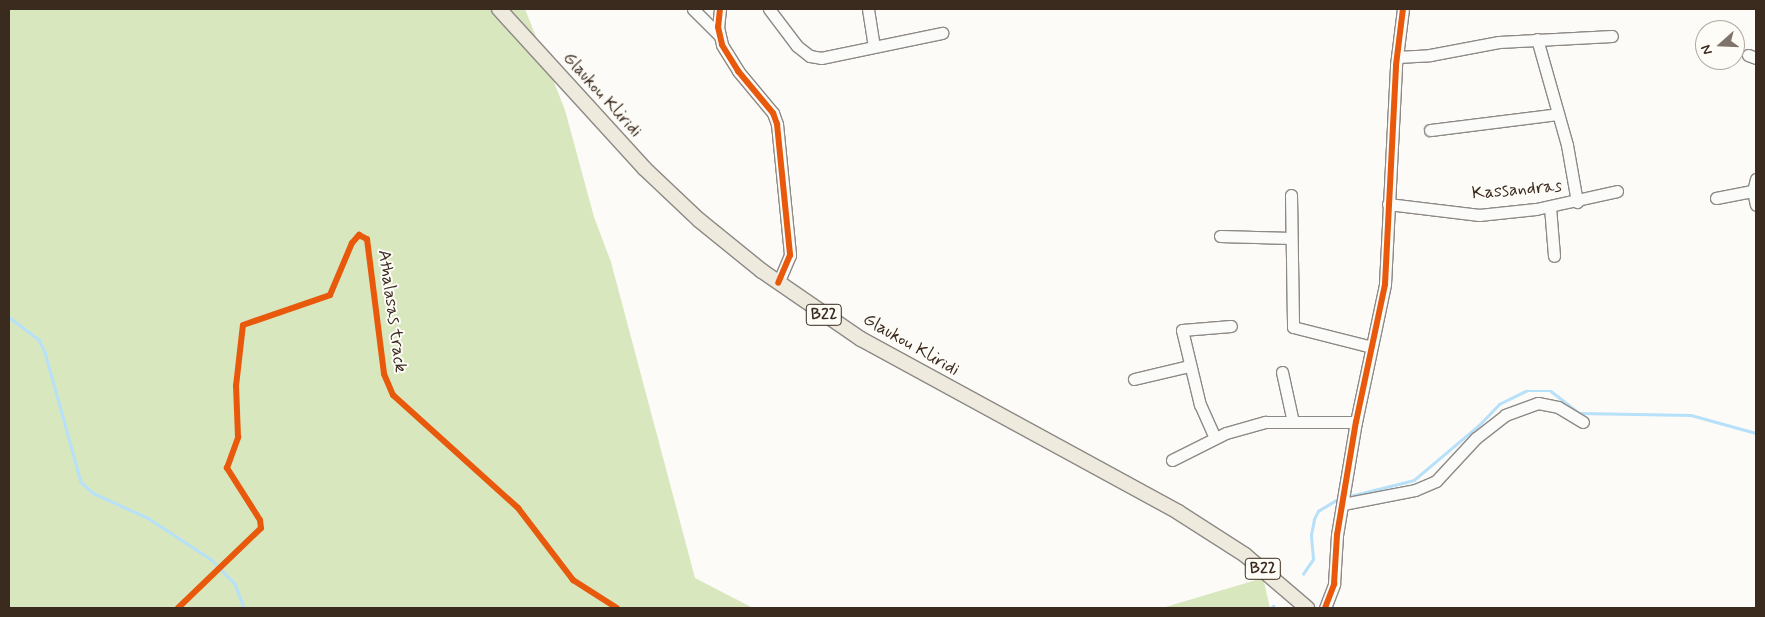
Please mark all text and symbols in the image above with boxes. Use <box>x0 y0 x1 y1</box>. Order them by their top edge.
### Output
north arrow <box>1695 20 1745 70</box>
text: N <box>1697 42 1717 57</box>
street label: Glaukou Kliridi <box>558 48 646 142</box>
street label: Kassandras <box>1471 175 1563 205</box>
street label: Athalasas track <box>373 248 411 374</box>
road number: B22 <box>805 302 843 328</box>
street label: Glaukou Kliridi <box>859 309 963 381</box>
road number: B22 <box>1244 556 1282 582</box>

